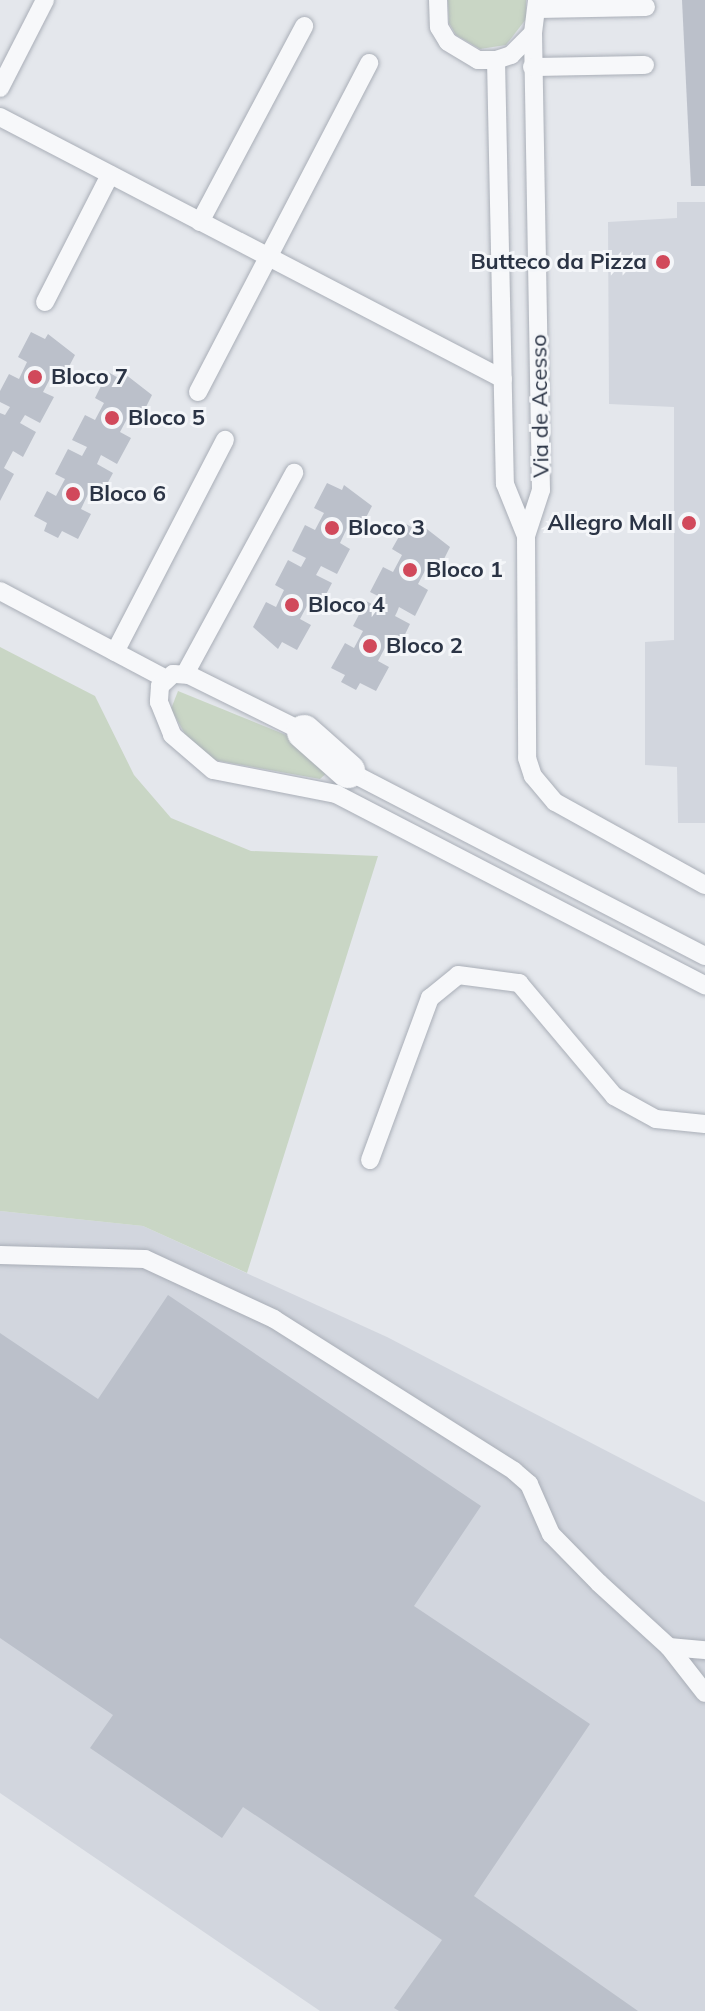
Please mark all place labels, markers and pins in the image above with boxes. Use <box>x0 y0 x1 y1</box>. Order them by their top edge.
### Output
place label: Butteco da Pizza <box>470 249 647 275</box>
marker: Butteco da Pizza <box>654 253 672 271</box>
place label: Bloco 7 <box>51 364 128 390</box>
marker: Bloco 7 <box>26 368 44 386</box>
place label: Bloco 5 <box>128 405 205 431</box>
marker: Bloco 5 <box>103 409 121 427</box>
place label: Bloco 6 <box>89 481 166 507</box>
marker: Bloco 6 <box>64 485 82 503</box>
place label: Allegro Mall <box>547 510 673 536</box>
marker: Allegro Mall <box>680 514 698 532</box>
place label: Bloco 3 <box>348 515 425 541</box>
marker: Bloco 3 <box>323 519 341 537</box>
place label: Bloco 1 <box>426 557 503 583</box>
marker: Bloco 1 <box>401 561 419 579</box>
place label: Bloco 4 <box>308 592 385 618</box>
marker: Bloco 4 <box>283 596 301 614</box>
place label: Bloco 2 <box>386 633 463 659</box>
marker: Bloco 2 <box>361 637 379 655</box>

